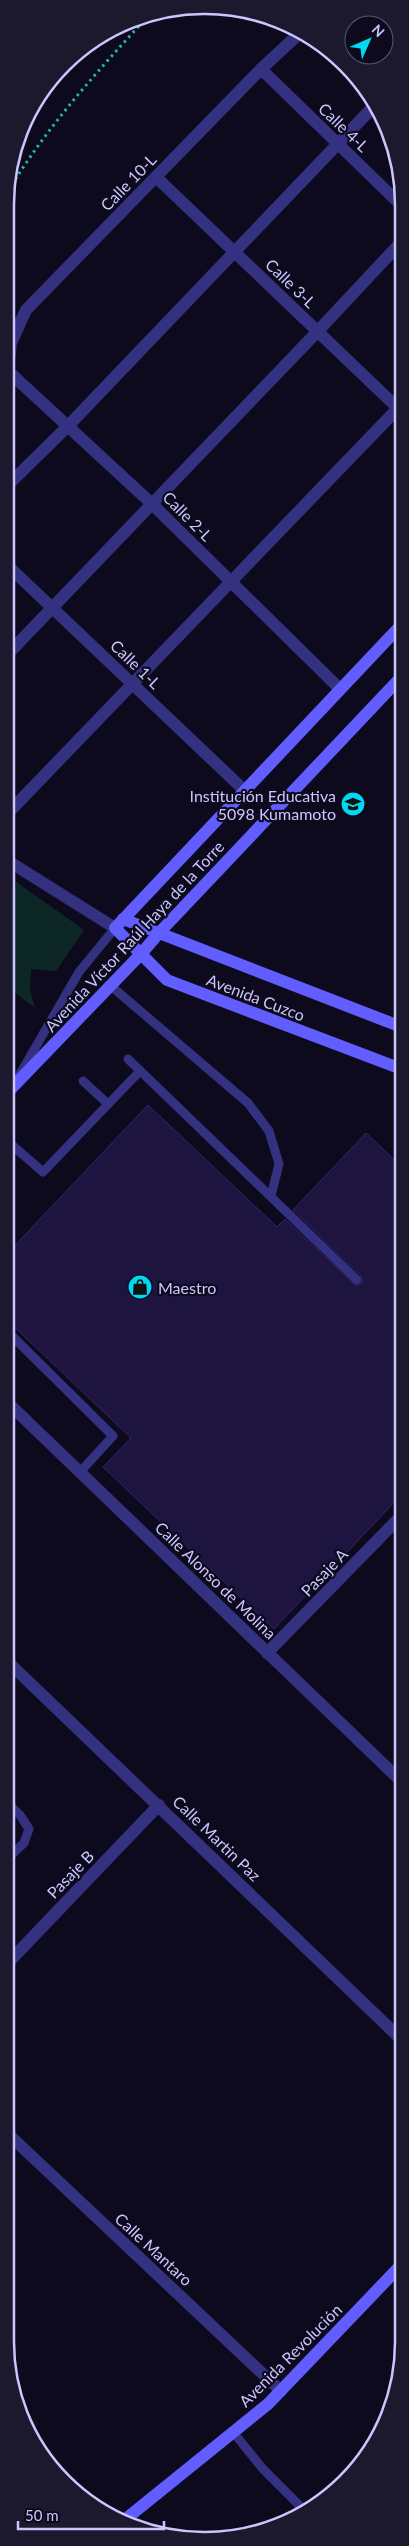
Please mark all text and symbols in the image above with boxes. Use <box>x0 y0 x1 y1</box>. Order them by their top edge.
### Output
north arrow <box>344 15 394 65</box>
text: N <box>369 21 388 40</box>
street label: Calle 4-L <box>315 99 373 155</box>
street label: Calle 10-L <box>96 150 160 214</box>
street label: Calle 3-L <box>262 255 320 311</box>
street label: Calle 2-L <box>159 487 217 545</box>
street label: Calle 1-L <box>107 636 165 692</box>
place label: Institución Educativa 5098 Kumamoto <box>190 786 336 823</box>
school or university icon: Institución Educativa 5098 Kumamoto <box>340 791 366 817</box>
street label: Avenida Víctor Raúl Haya de la Torre <box>40 837 228 1035</box>
street label: Avenida Cuzco <box>204 970 308 1024</box>
shop icon: Maestro <box>127 1274 153 1300</box>
place label: Maestro <box>158 1278 216 1297</box>
street label: Calle Alonso de Molina <box>152 1517 280 1643</box>
street label: Pasaje A <box>297 1544 351 1600</box>
street label: Calle Martin Paz <box>169 1791 265 1885</box>
street label: Pasaje B <box>43 1846 97 1902</box>
street label: Calle Mantaro <box>112 2209 196 2289</box>
street label: Avenida Revolución <box>235 2300 345 2410</box>
scale bar <box>18 2498 164 2530</box>
text: 50 m <box>25 2506 59 2524</box>

